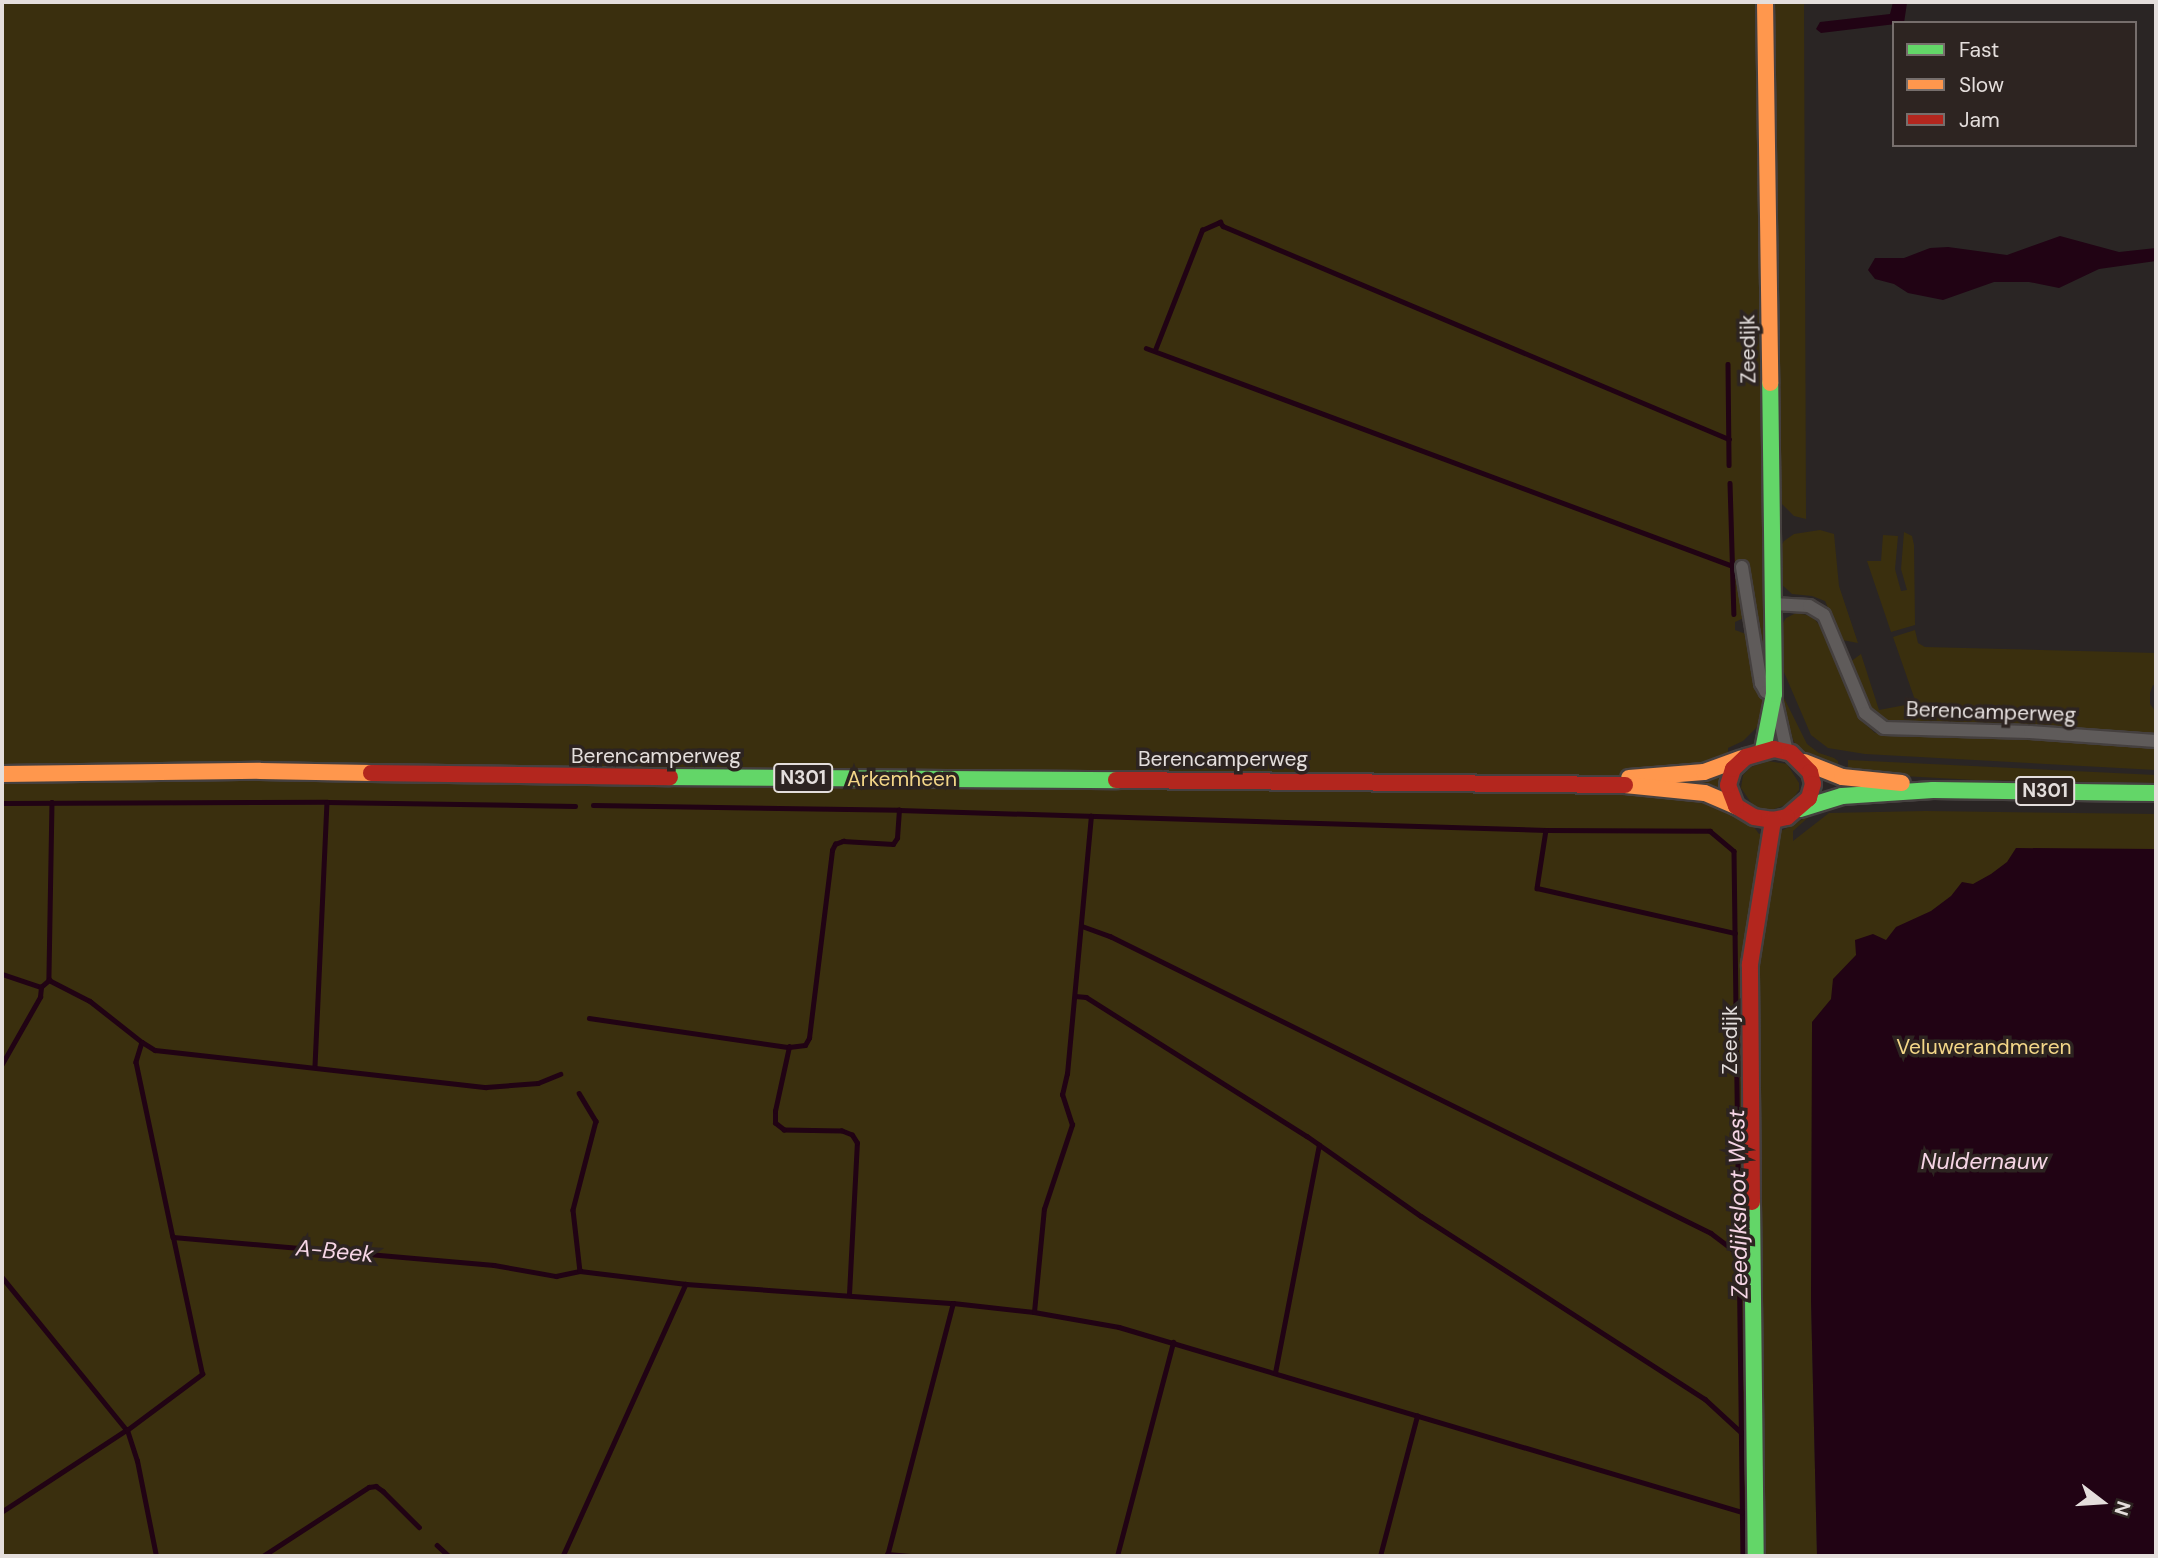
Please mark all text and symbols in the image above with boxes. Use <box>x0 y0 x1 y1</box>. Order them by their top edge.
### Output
legend <box>1892 21 2137 147</box>
text: Fast <box>1959 36 1999 64</box>
text: Slow <box>1959 71 2004 99</box>
text: Jam <box>1959 106 2000 134</box>
street label: Zeedijk <box>1735 314 1761 384</box>
street label: Berencamperweg <box>1906 696 2076 728</box>
street label: Berencamperweg <box>571 743 741 769</box>
street label: Berencamperweg <box>1138 746 1308 772</box>
road number: N301 <box>772 762 834 793</box>
park label: Arkemheen <box>847 766 957 792</box>
road number: N301 <box>2014 776 2076 806</box>
street label: Zeedijk <box>1717 1005 1743 1075</box>
park label: Veluwerandmeren <box>1896 1034 2072 1060</box>
water label: Zeedijksloot West <box>1723 1109 1753 1299</box>
water label: Nuldernauw <box>1921 1147 2047 1175</box>
water label: A-Beek <box>295 1234 375 1268</box>
north arrow <box>2067 1467 2137 1537</box>
text: N <box>2109 1498 2137 1519</box>

